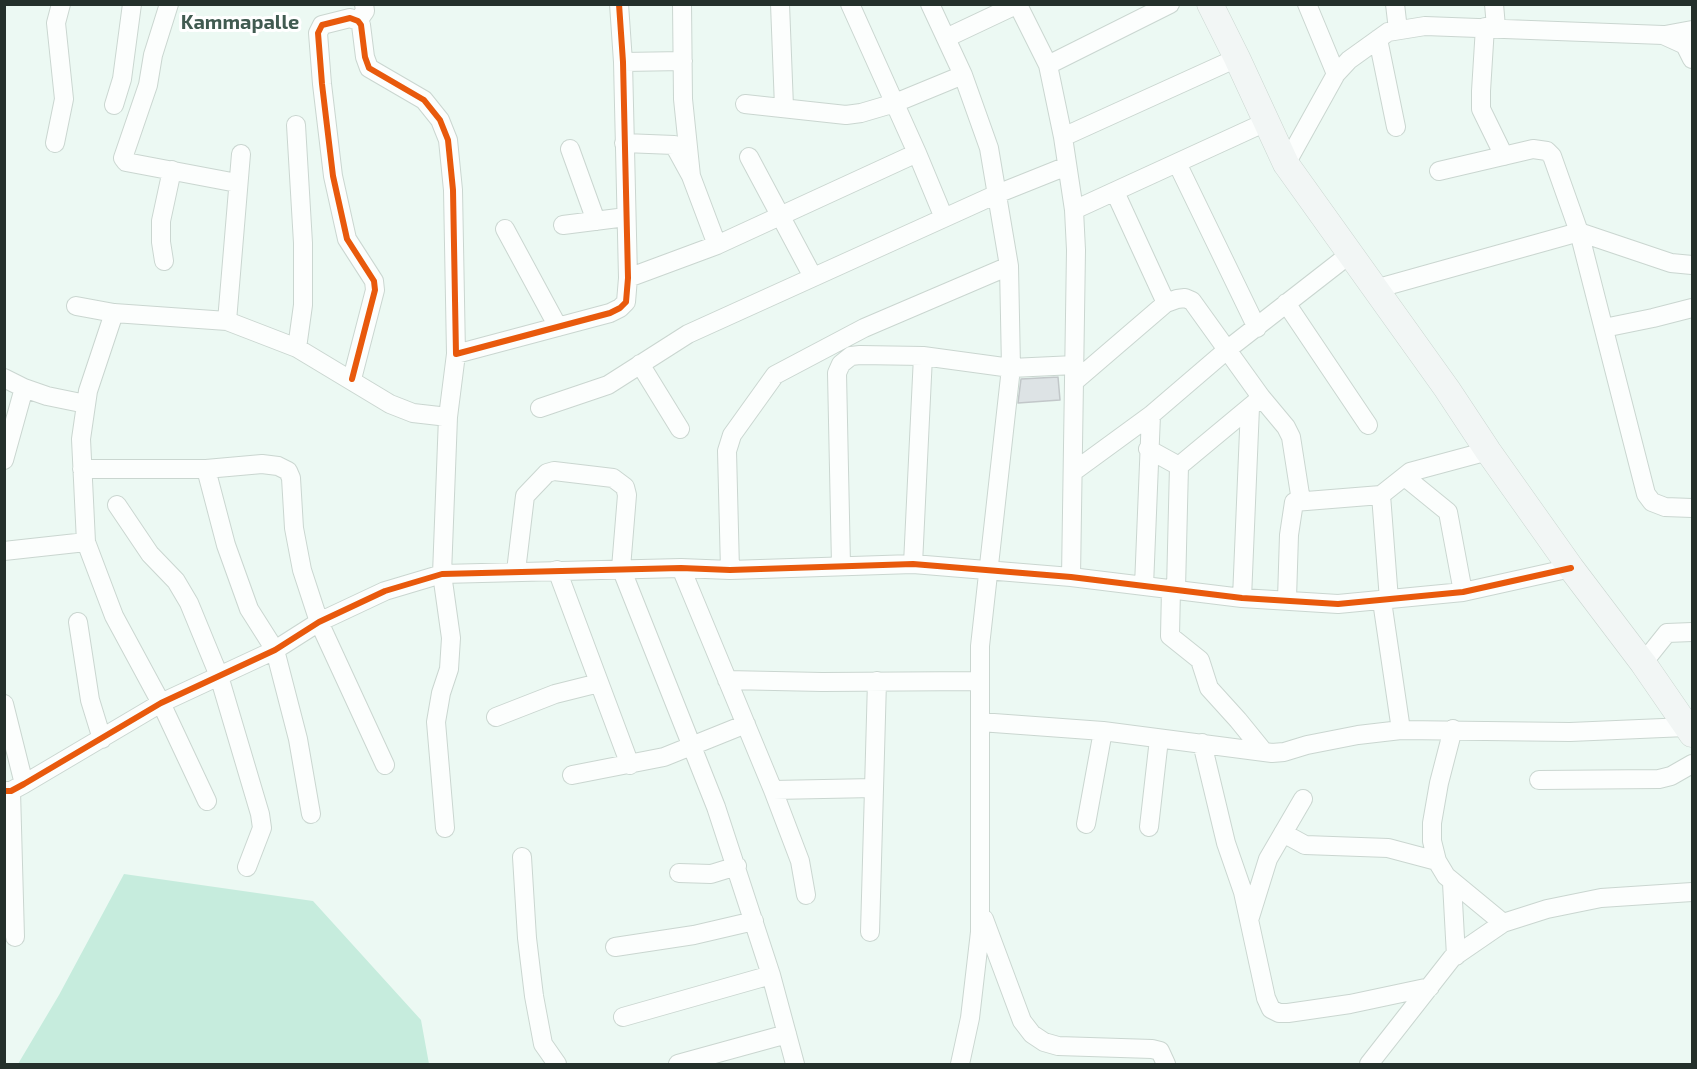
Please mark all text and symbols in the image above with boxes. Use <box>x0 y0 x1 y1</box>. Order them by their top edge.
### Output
district label: Kammapalle <box>181 10 299 34</box>

